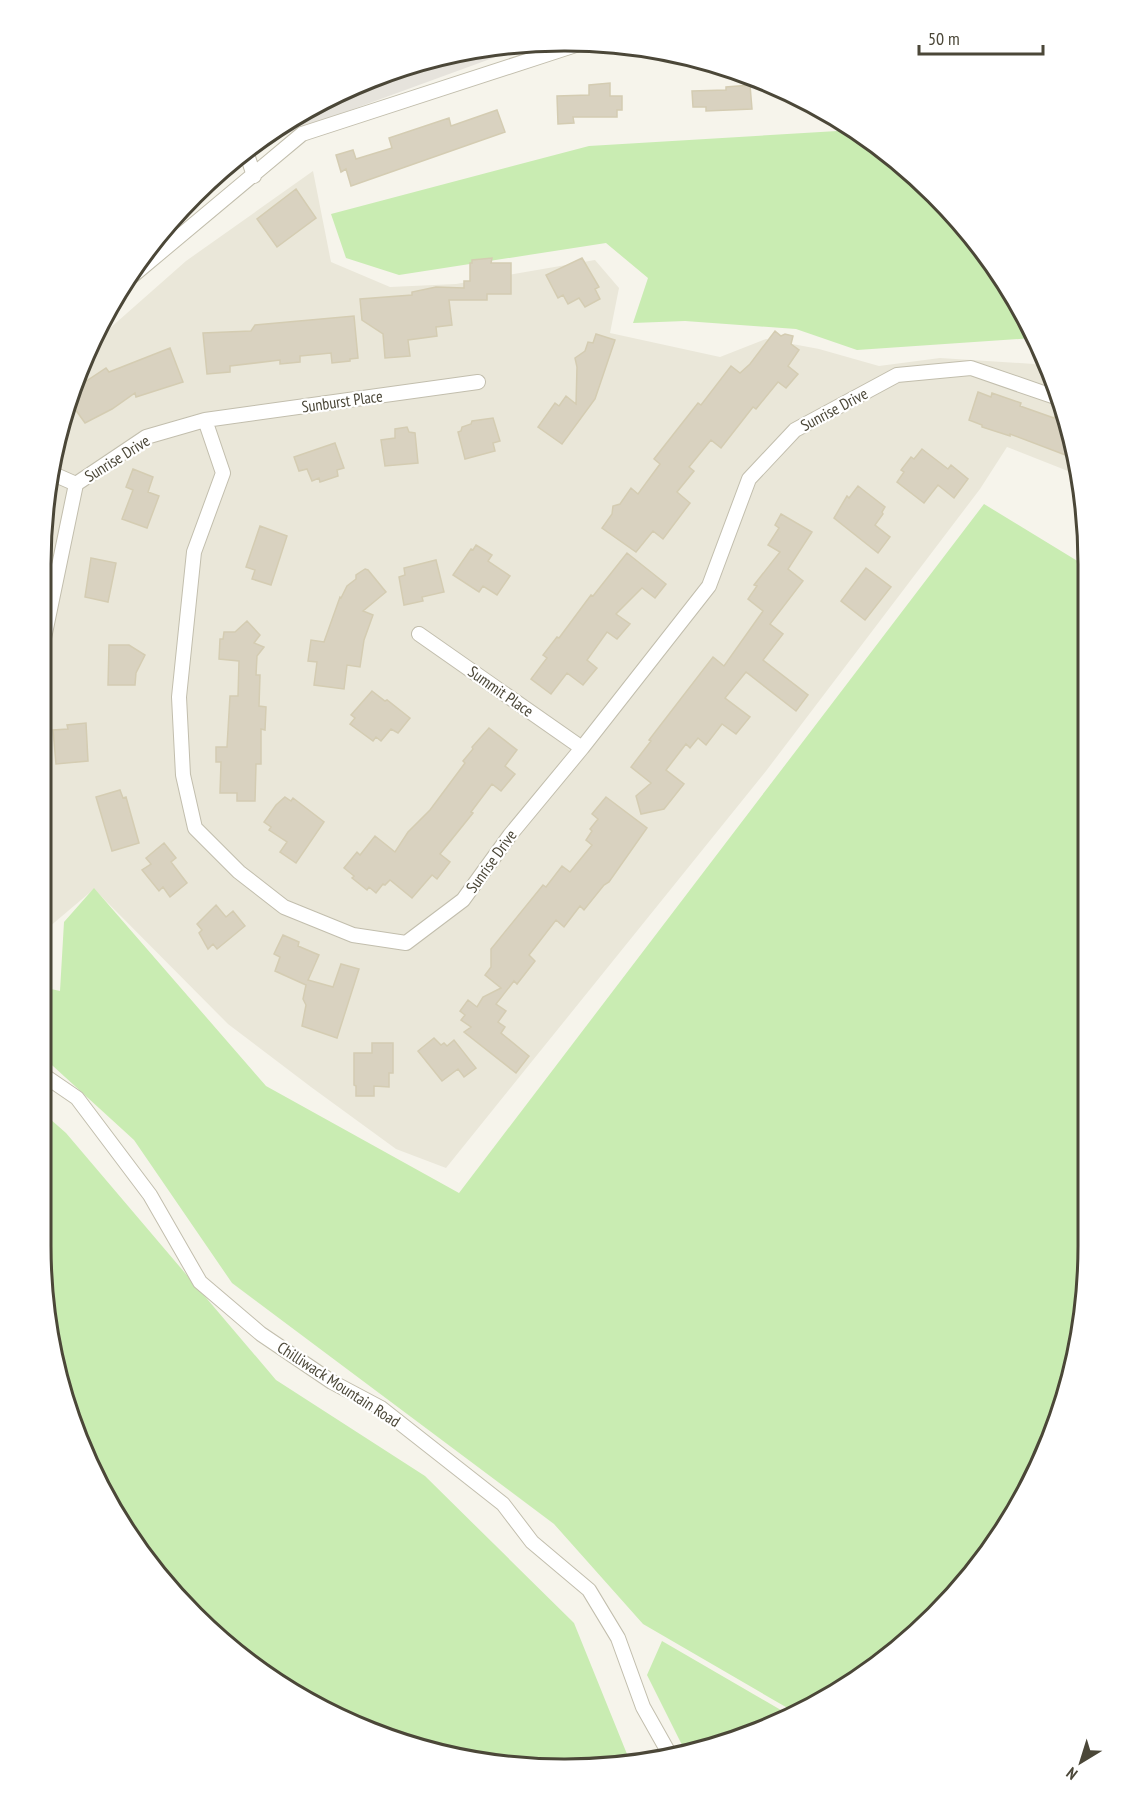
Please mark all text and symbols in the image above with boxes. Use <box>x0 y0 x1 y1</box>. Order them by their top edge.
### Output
scale bar <box>919 18 1044 56</box>
text: 50 m <box>928 27 960 50</box>
street label: Sunrise Drive <box>797 383 871 435</box>
street label: Sunburst Place <box>300 385 384 417</box>
street label: Sunrise Drive <box>81 430 153 486</box>
street label: Summit Place <box>464 661 538 721</box>
street label: Sunrise Drive <box>461 826 521 896</box>
street label: Chilliwack Mountain Road <box>274 1337 404 1431</box>
north arrow <box>1051 1732 1111 1792</box>
text: N <box>1062 1763 1081 1784</box>

